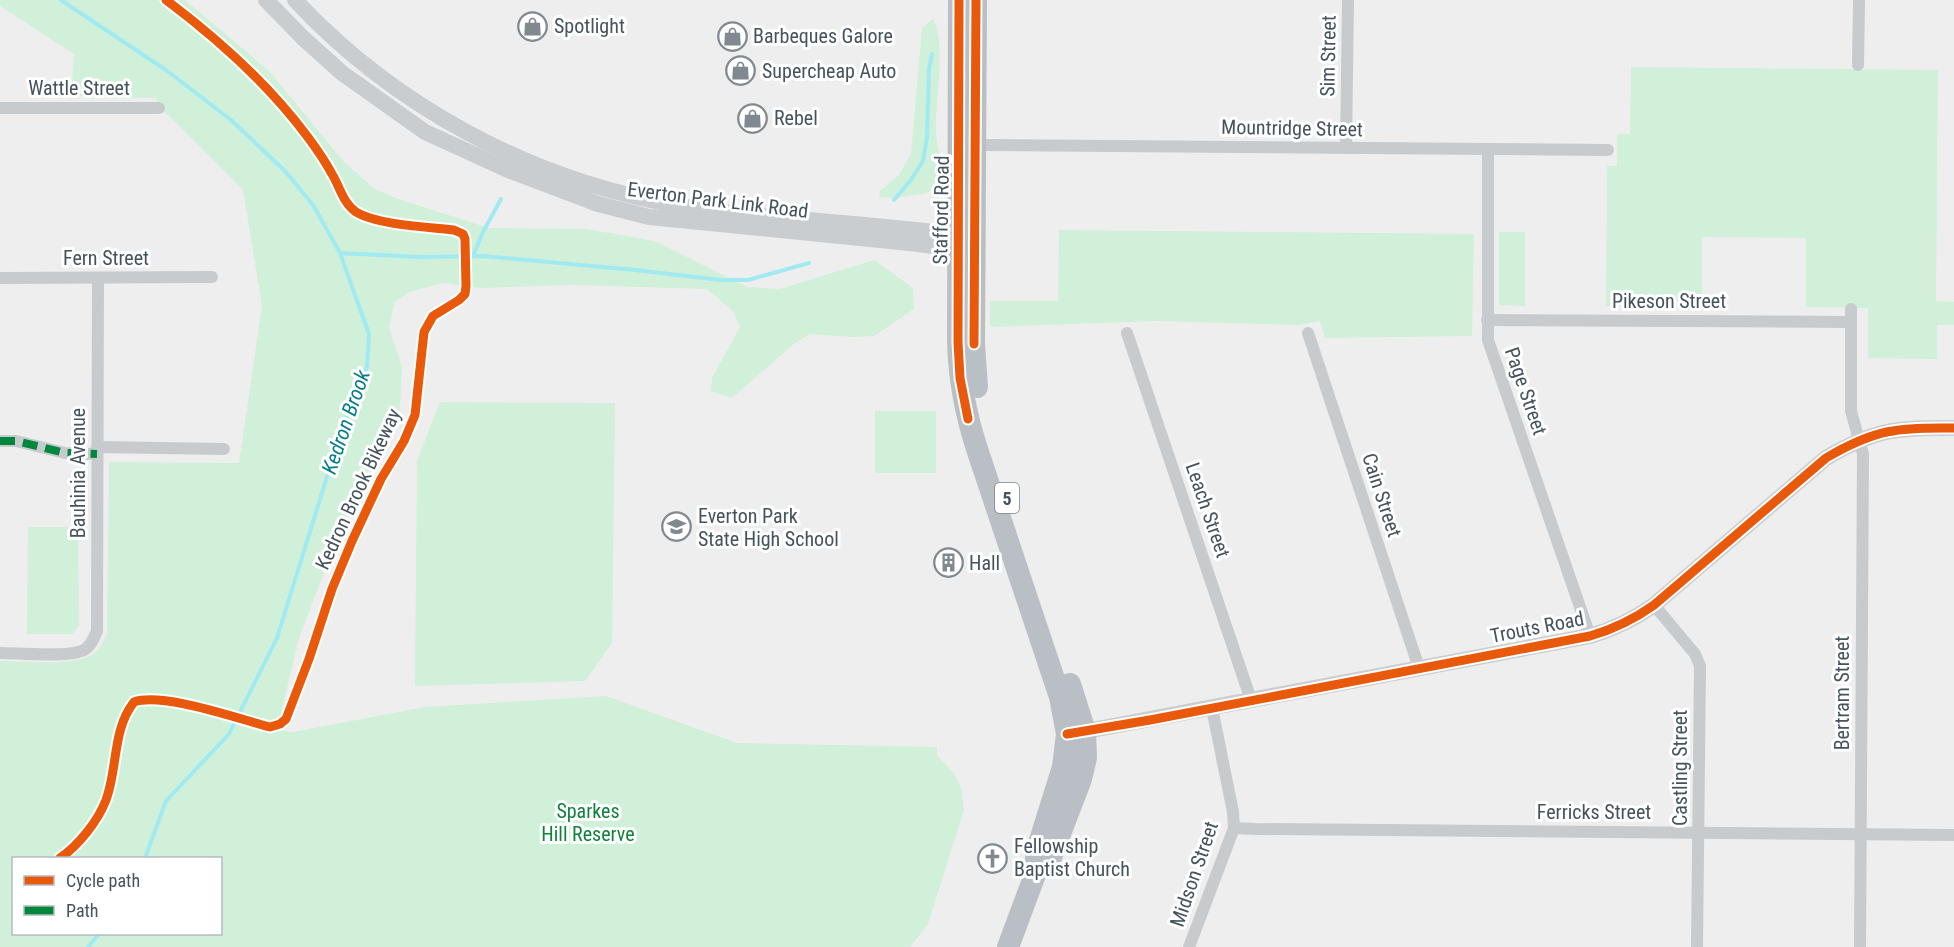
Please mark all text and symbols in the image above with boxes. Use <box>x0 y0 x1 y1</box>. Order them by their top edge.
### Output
shop icon: Spotlight <box>517 10 549 42</box>
place label: Spotlight <box>554 14 625 38</box>
street label: Sim Street <box>1315 15 1341 97</box>
shop icon: Barbeques Galore <box>716 20 748 52</box>
place label: Barbeques Galore <box>753 24 893 48</box>
shop icon: Supercheap Auto <box>725 55 757 87</box>
place label: Supercheap Auto <box>762 59 896 83</box>
street label: Wattle Street <box>28 76 130 100</box>
shop icon: Rebel <box>737 102 769 134</box>
place label: Rebel <box>774 106 818 130</box>
street label: Mountridge Street <box>1221 115 1363 141</box>
street label: Stafford Road <box>928 155 954 265</box>
street label: Everton Park Link Road <box>626 177 810 223</box>
street label: Fern Street <box>63 246 149 270</box>
street label: Pikeson Street <box>1612 289 1726 313</box>
street label: Page Street <box>1500 344 1552 438</box>
water label: Kedron Brook <box>317 366 375 477</box>
street label: Kedron Brook Bikeway <box>310 405 406 573</box>
street label: Bauhinia Avenue <box>66 408 90 538</box>
street label: Cain Street <box>1357 450 1407 540</box>
street label: Leach Street <box>1181 459 1235 561</box>
road number: 5 <box>995 483 1019 513</box>
place label: Everton Park State High School <box>698 504 839 551</box>
school or university icon: Everton Park State High School <box>661 511 693 543</box>
building icon: Hall <box>932 547 964 579</box>
place label: Hall <box>969 551 1000 575</box>
street label: Trouts Road <box>1488 606 1586 648</box>
street label: Bertram Street <box>1830 636 1854 750</box>
street label: Castling Street <box>1668 710 1692 826</box>
park label: Sparkes Hill Reserve <box>541 799 635 846</box>
street label: Ferricks Street <box>1537 800 1651 824</box>
street label: Midson Street <box>1165 818 1223 930</box>
place label: Fellowship Baptist Church <box>1014 834 1130 881</box>
church icon: Fellowship Baptist Church <box>977 842 1009 874</box>
legend <box>12 857 222 935</box>
text: Cycle path <box>66 870 140 891</box>
text: Path <box>66 900 99 921</box>

